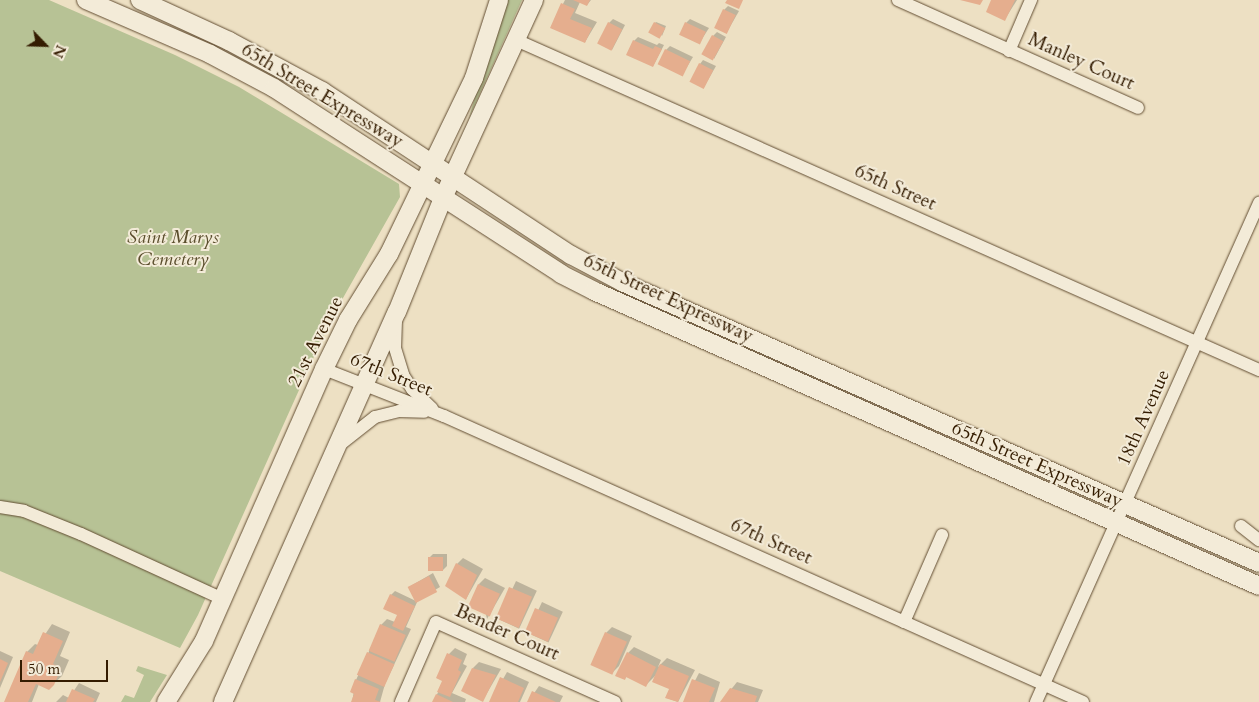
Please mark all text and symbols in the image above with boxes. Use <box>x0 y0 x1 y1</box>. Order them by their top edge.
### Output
north arrow <box>20 20 70 70</box>
street label: Manley Court <box>1024 28 1138 96</box>
street label: 65th Street Expressway <box>237 39 407 153</box>
text: N <box>48 42 70 61</box>
street label: 65th Street <box>851 160 939 216</box>
park label: Saint Marys Cemetery <box>127 227 219 271</box>
street label: 65th Street Expressway <box>579 250 757 348</box>
street label: 21st Avenue <box>283 293 349 391</box>
street label: 67th Street <box>347 348 435 402</box>
street label: 18th Avenue <box>1113 366 1175 470</box>
street label: 65th Street Expressway <box>948 417 1126 513</box>
street label: 67th Street <box>727 514 815 570</box>
street label: Bender Court <box>452 600 562 666</box>
scale bar <box>22 650 110 682</box>
text: 50 m <box>28 659 60 679</box>

